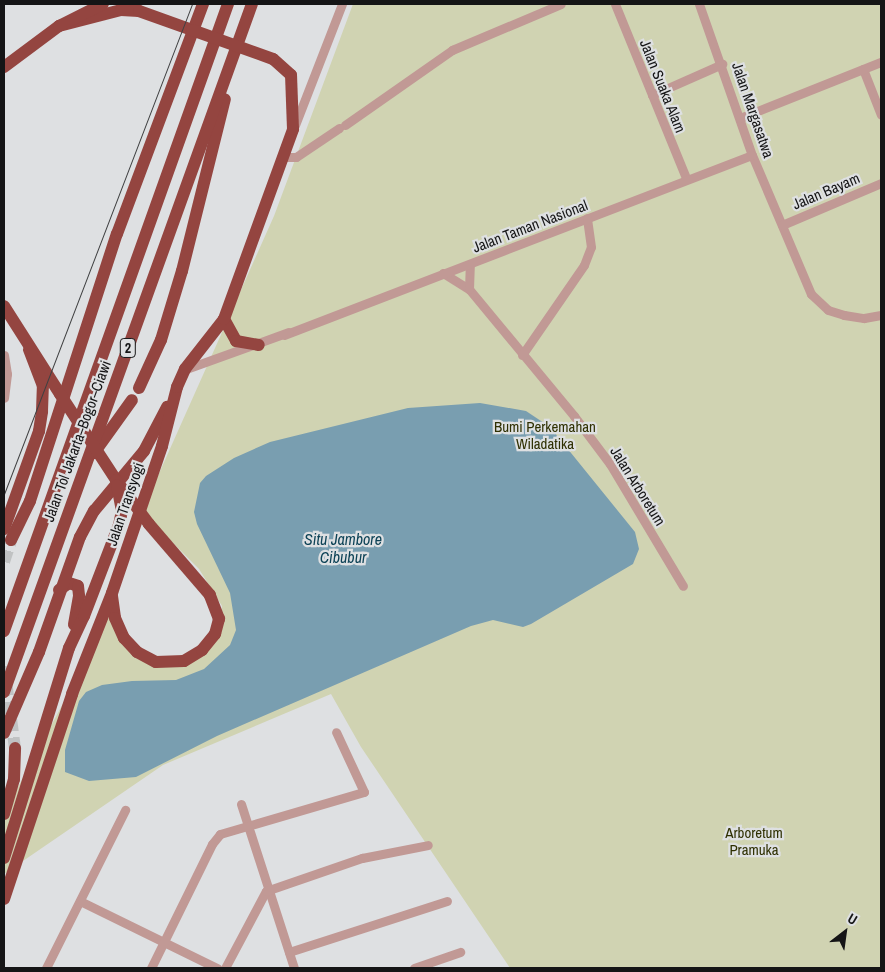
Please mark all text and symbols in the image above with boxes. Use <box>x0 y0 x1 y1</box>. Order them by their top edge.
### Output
street label: Jalan Suaka Alam <box>636 37 690 135</box>
street label: Jalan Margasatwa <box>728 60 778 160</box>
street label: Jalan Bayam <box>790 169 862 213</box>
street label: Jalan Taman Nasional <box>470 196 590 256</box>
road number: 2 <box>119 336 137 359</box>
street label: Jalan Tol Jakarta–Bogor–Ciawi <box>39 358 115 524</box>
park label: Bumi Perkemahan Wiladatika <box>494 417 596 452</box>
street label: Jalan Arboretum <box>606 443 670 529</box>
street label: Jalan Transyogi <box>102 460 148 548</box>
water label: Situ Jambore Cibubur <box>304 529 382 567</box>
park label: Arboretum Pramuka <box>725 823 783 858</box>
north arrow <box>820 907 870 957</box>
text: U <box>844 909 861 929</box>

